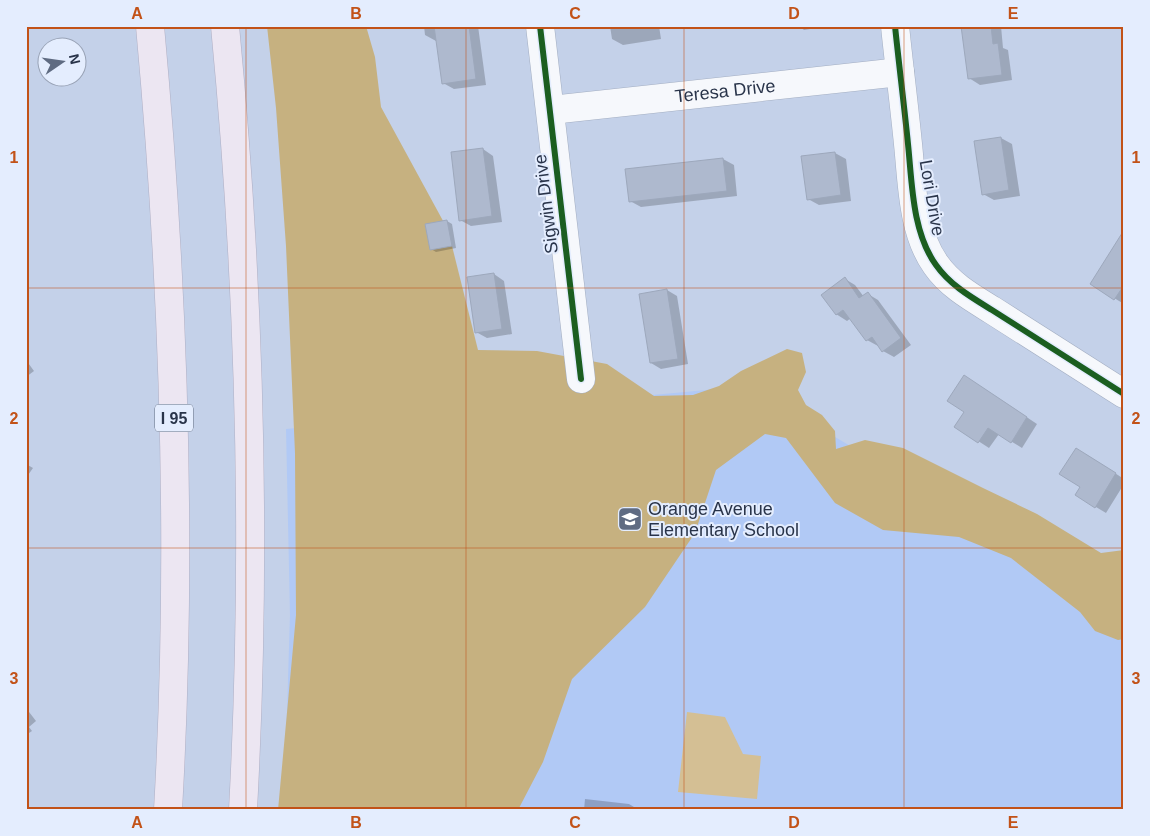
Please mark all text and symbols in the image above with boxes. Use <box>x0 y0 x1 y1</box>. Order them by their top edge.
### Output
text: A <box>131 5 143 22</box>
text: B <box>350 5 362 22</box>
text: C <box>569 5 581 22</box>
text: D <box>788 5 800 22</box>
text: E <box>1008 5 1019 22</box>
north arrow <box>38 38 88 88</box>
text: N <box>66 52 84 66</box>
street label: Teresa Drive <box>674 76 776 106</box>
text: 1 <box>10 149 19 166</box>
text: 1 <box>1132 149 1141 166</box>
street label: Sigwin Drive <box>530 153 562 255</box>
street label: Lori Drive <box>915 158 949 238</box>
road number: I 95 <box>155 404 193 432</box>
text: 2 <box>10 410 19 427</box>
text: 2 <box>1132 410 1141 427</box>
place label: Orange Avenue Elementary School <box>648 499 799 540</box>
school or university icon: Orange Avenue Elementary School <box>617 506 643 532</box>
text: 3 <box>10 670 19 687</box>
text: 3 <box>1132 670 1141 687</box>
text: A <box>131 814 143 831</box>
text: B <box>350 814 362 831</box>
text: C <box>569 814 581 831</box>
text: D <box>788 814 800 831</box>
text: E <box>1008 814 1019 831</box>

